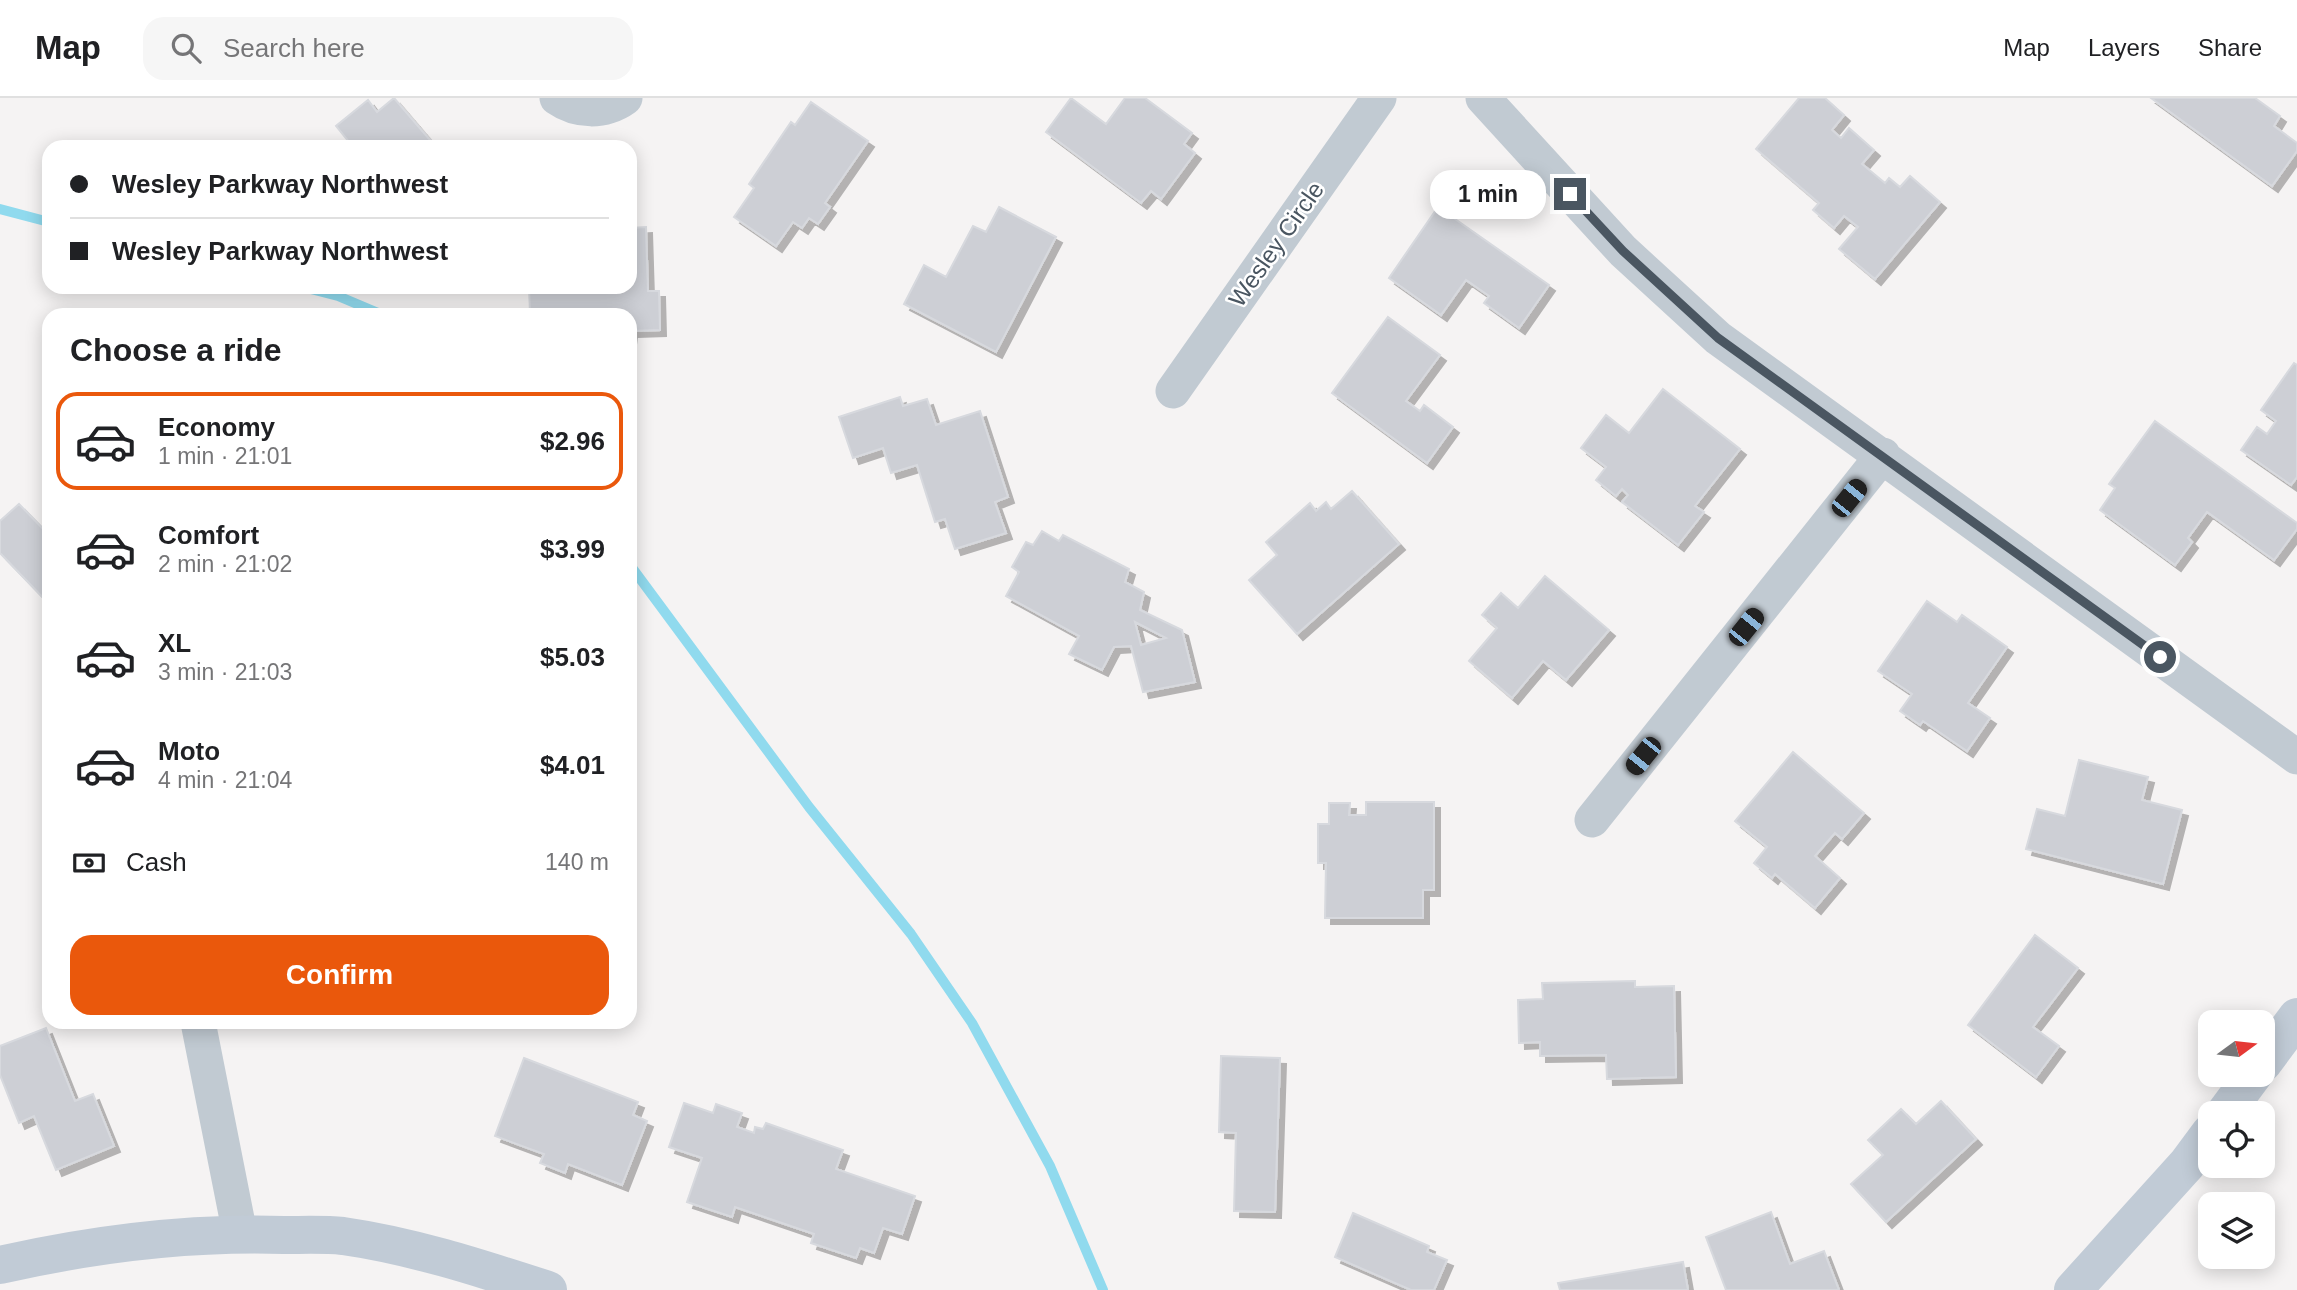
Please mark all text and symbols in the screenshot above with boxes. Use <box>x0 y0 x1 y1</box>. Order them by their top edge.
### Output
search box <box>143 17 633 80</box>
text: Map <box>35 29 101 66</box>
icon: search <box>167 29 205 67</box>
text: Search here <box>223 33 365 63</box>
text: Map <box>2003 34 2050 61</box>
text: Layers <box>2088 34 2160 61</box>
text: Share <box>2198 34 2262 61</box>
text: Wesley Parkway Northwest <box>112 169 448 199</box>
callout: 1 min <box>1430 170 1546 218</box>
street label: Wesley Circle <box>1223 176 1329 312</box>
route end <box>1554 178 1586 210</box>
text: 1 min <box>1458 181 1518 207</box>
text: Wesley Parkway Northwest <box>112 236 448 266</box>
text: Choose a ride <box>70 332 282 368</box>
icon: car <box>74 410 137 473</box>
text: Economy <box>158 412 275 442</box>
text: $2.96 <box>540 426 605 456</box>
text: 1 min · 21:01 <box>158 443 292 469</box>
car <box>1828 475 1871 521</box>
icon: car <box>74 518 137 581</box>
text: Comfort <box>158 520 259 550</box>
text: $3.99 <box>540 534 605 564</box>
text: 2 min · 21:02 <box>158 551 292 577</box>
car <box>1725 604 1768 650</box>
icon: car <box>74 626 137 689</box>
text: XL <box>158 628 191 658</box>
route start <box>2144 641 2176 673</box>
text: $5.03 <box>540 642 605 672</box>
text: 3 min · 21:03 <box>158 659 292 685</box>
car <box>1622 733 1665 779</box>
icon: car <box>74 734 137 797</box>
text: Moto <box>158 736 220 766</box>
text: $4.01 <box>540 750 605 780</box>
text: 4 min · 21:04 <box>158 767 292 793</box>
icon: cash <box>70 844 108 882</box>
text: Cash <box>126 847 187 877</box>
text: 140 m <box>545 849 609 875</box>
button: Confirm <box>70 935 609 1015</box>
north arrow <box>2198 1010 2275 1087</box>
map controls <box>2198 1010 2275 1269</box>
button: locate <box>2198 1101 2275 1178</box>
button: layers <box>2198 1192 2275 1269</box>

